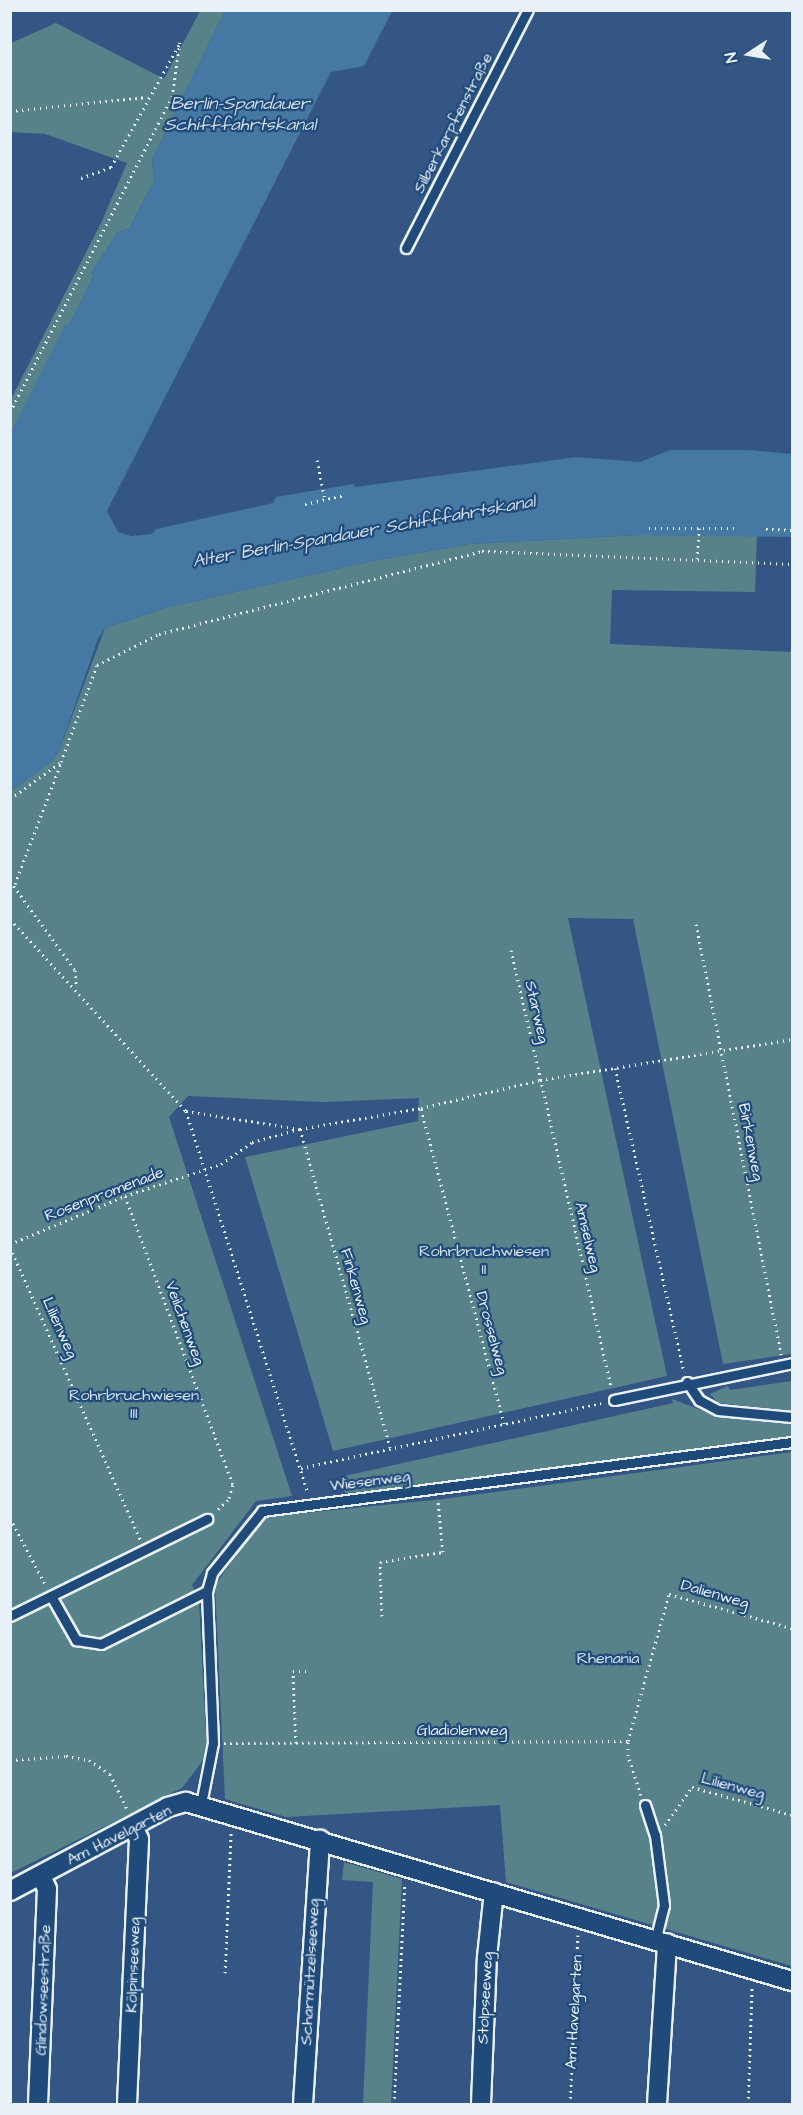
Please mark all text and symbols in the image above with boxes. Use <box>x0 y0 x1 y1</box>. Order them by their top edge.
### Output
north arrow <box>719 24 779 84</box>
street label: Silberkarpfenstraße <box>409 50 497 196</box>
text: N <box>720 51 743 65</box>
water label: Berlin-Spandauer Schifffahrtskanal <box>164 94 316 136</box>
water label: Alter Berlin-Spandauer Schifffahrtskanal <box>191 491 537 573</box>
street label: Starweg <box>520 979 554 1045</box>
street label: Birkenweg <box>734 1101 768 1183</box>
street label: Rosenpromenade <box>42 1162 166 1226</box>
street label: Amselweg <box>571 1200 605 1274</box>
park label: Rohrbruchwiesen II <box>419 1241 549 1279</box>
street label: Finkenweg <box>336 1246 376 1326</box>
street label: Veilchenweg <box>161 1278 209 1368</box>
street label: Drosselweg <box>472 1289 512 1377</box>
street label: Lilienweg <box>38 1294 82 1362</box>
park label: Rohrbruchwiesen III <box>69 1385 199 1423</box>
street label: Wiesenweg <box>329 1467 411 1495</box>
street label: Dalienweg <box>679 1575 751 1613</box>
park label: Rhenania <box>577 1648 639 1668</box>
street label: Gladiolenweg <box>417 1720 507 1740</box>
street label: Lilienweg <box>699 1768 767 1804</box>
street label: Am Havelgarten <box>64 1800 174 1870</box>
street label: Scharmützelseeweg <box>297 1898 323 2046</box>
street label: Kölpinseeweg <box>122 1917 144 2013</box>
street label: Glindowseestraße <box>31 1924 55 2056</box>
street label: Stolpseeweg <box>473 1951 497 2045</box>
street label: Am Havelgarten <box>561 1954 587 2070</box>

